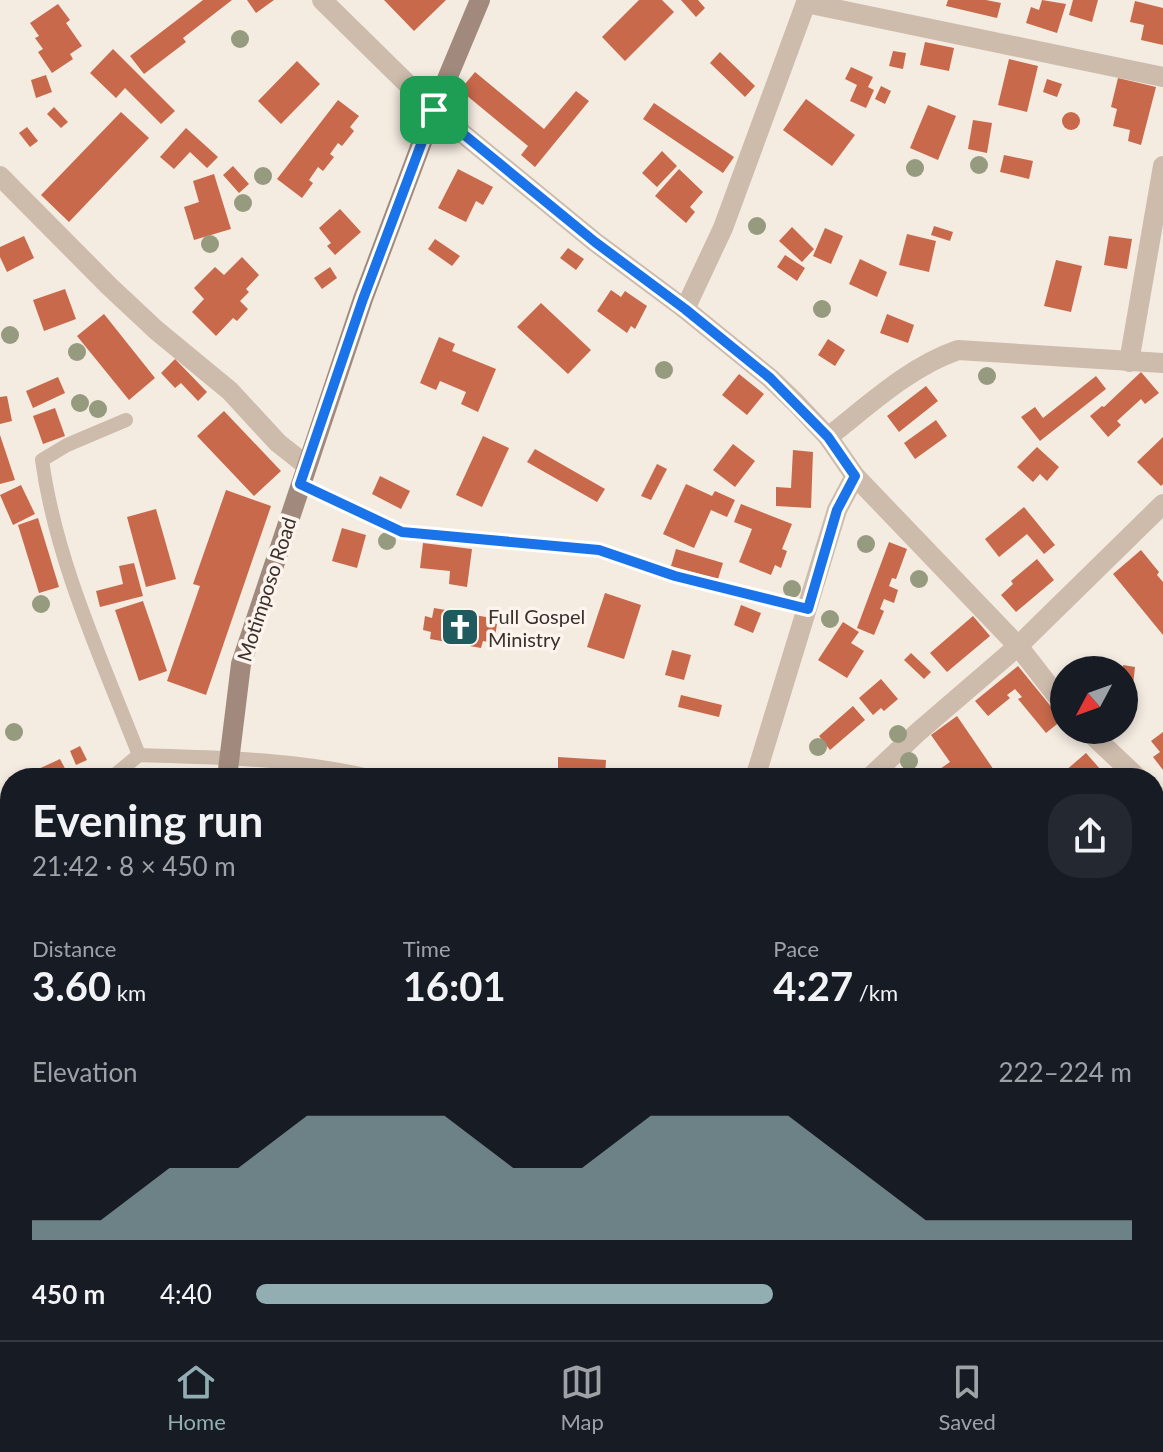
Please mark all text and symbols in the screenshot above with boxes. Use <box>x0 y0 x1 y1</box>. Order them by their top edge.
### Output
pin <box>400 76 468 144</box>
icon: arrive <box>412 88 456 132</box>
street label: Motimposo Road <box>231 514 301 664</box>
place label: Full Gospel Ministry <box>488 604 585 651</box>
church icon: Full Gospel Ministry <box>439 606 481 648</box>
north arrow <box>1050 656 1138 744</box>
map controls <box>1050 656 1138 744</box>
text: Evening run <box>32 794 263 846</box>
button: share <box>1048 794 1132 878</box>
text: 21:42 · 8 × 450 m <box>32 850 236 882</box>
text: Distance <box>32 935 116 962</box>
text: Time <box>403 935 451 962</box>
text: Pace <box>773 935 819 962</box>
text: 3.60 <box>32 962 111 1010</box>
text: 16:01 <box>403 962 506 1010</box>
text: 4:27 <box>773 962 853 1010</box>
text: km <box>111 979 146 1006</box>
text: /km <box>853 979 898 1006</box>
text: Elevation <box>32 1056 138 1088</box>
text: 222–224 m <box>998 1056 1132 1088</box>
text: 450 m <box>32 1278 105 1310</box>
text: 4:40 <box>160 1278 212 1310</box>
tab: Home <box>167 1360 226 1435</box>
tab: Map <box>560 1360 604 1435</box>
tab: Saved <box>938 1360 996 1435</box>

